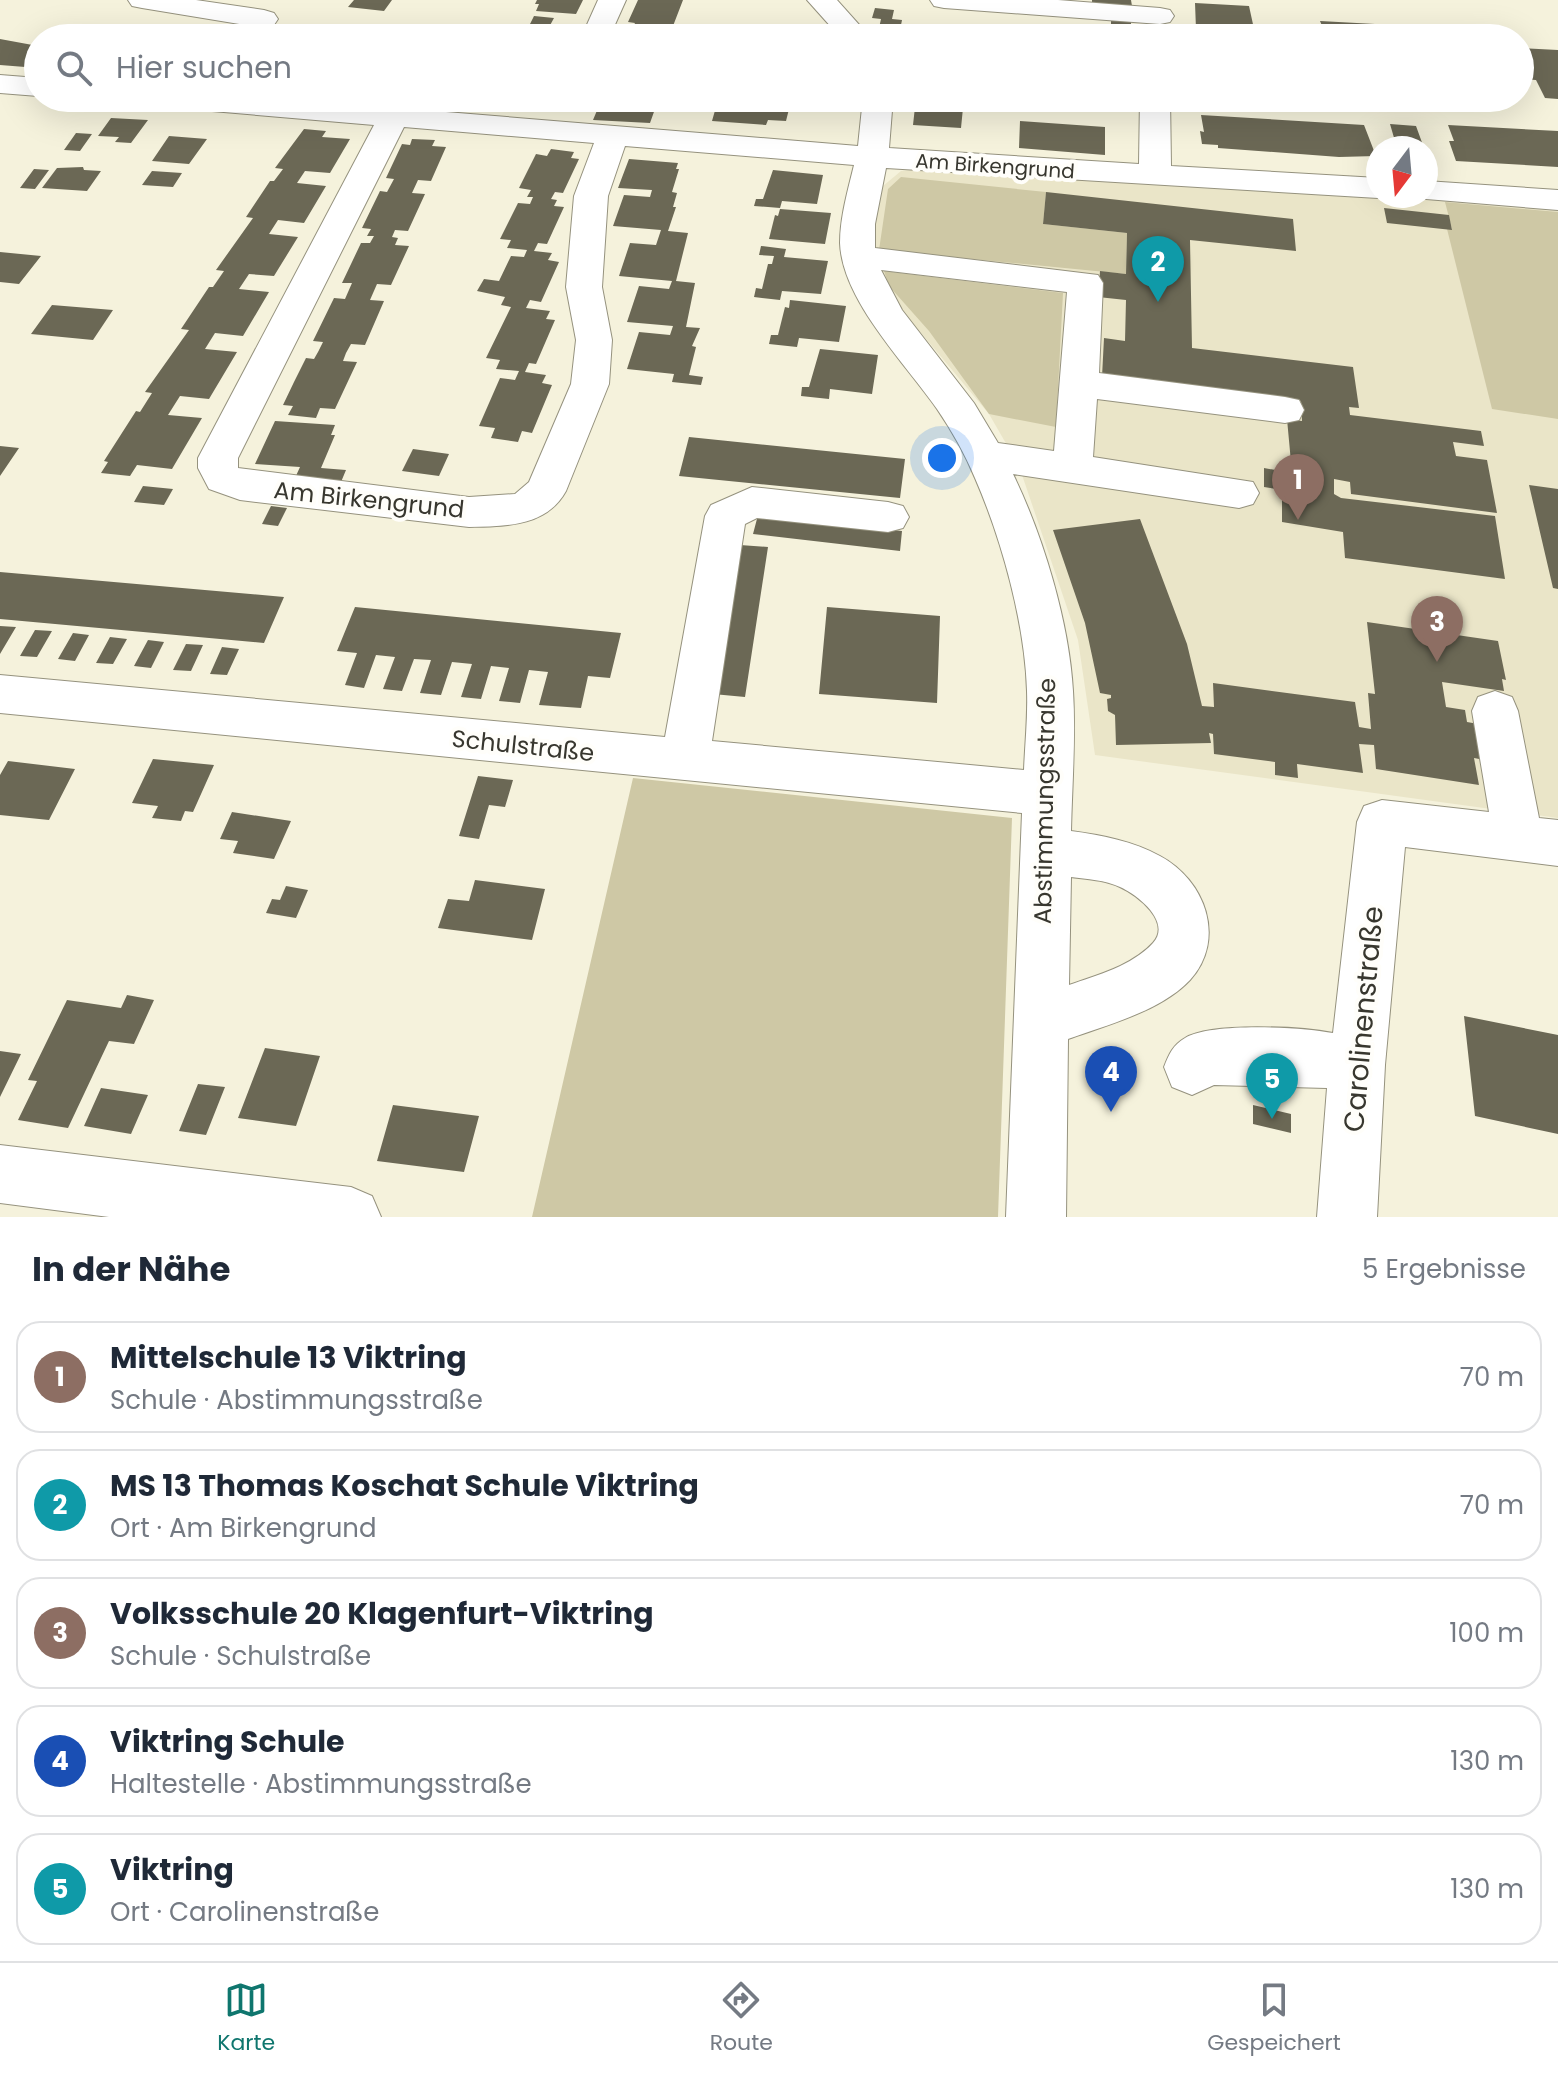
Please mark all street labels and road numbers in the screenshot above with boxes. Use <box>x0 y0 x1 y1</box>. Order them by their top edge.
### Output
street label: Am Birkengrund <box>914 146 1076 186</box>
street label: Am Birkengrund <box>272 473 466 526</box>
street label: Abstimmungsstraße <box>1026 678 1063 924</box>
street label: Schulstraße <box>450 722 596 769</box>
street label: Carolinenstraße <box>1334 905 1393 1134</box>

